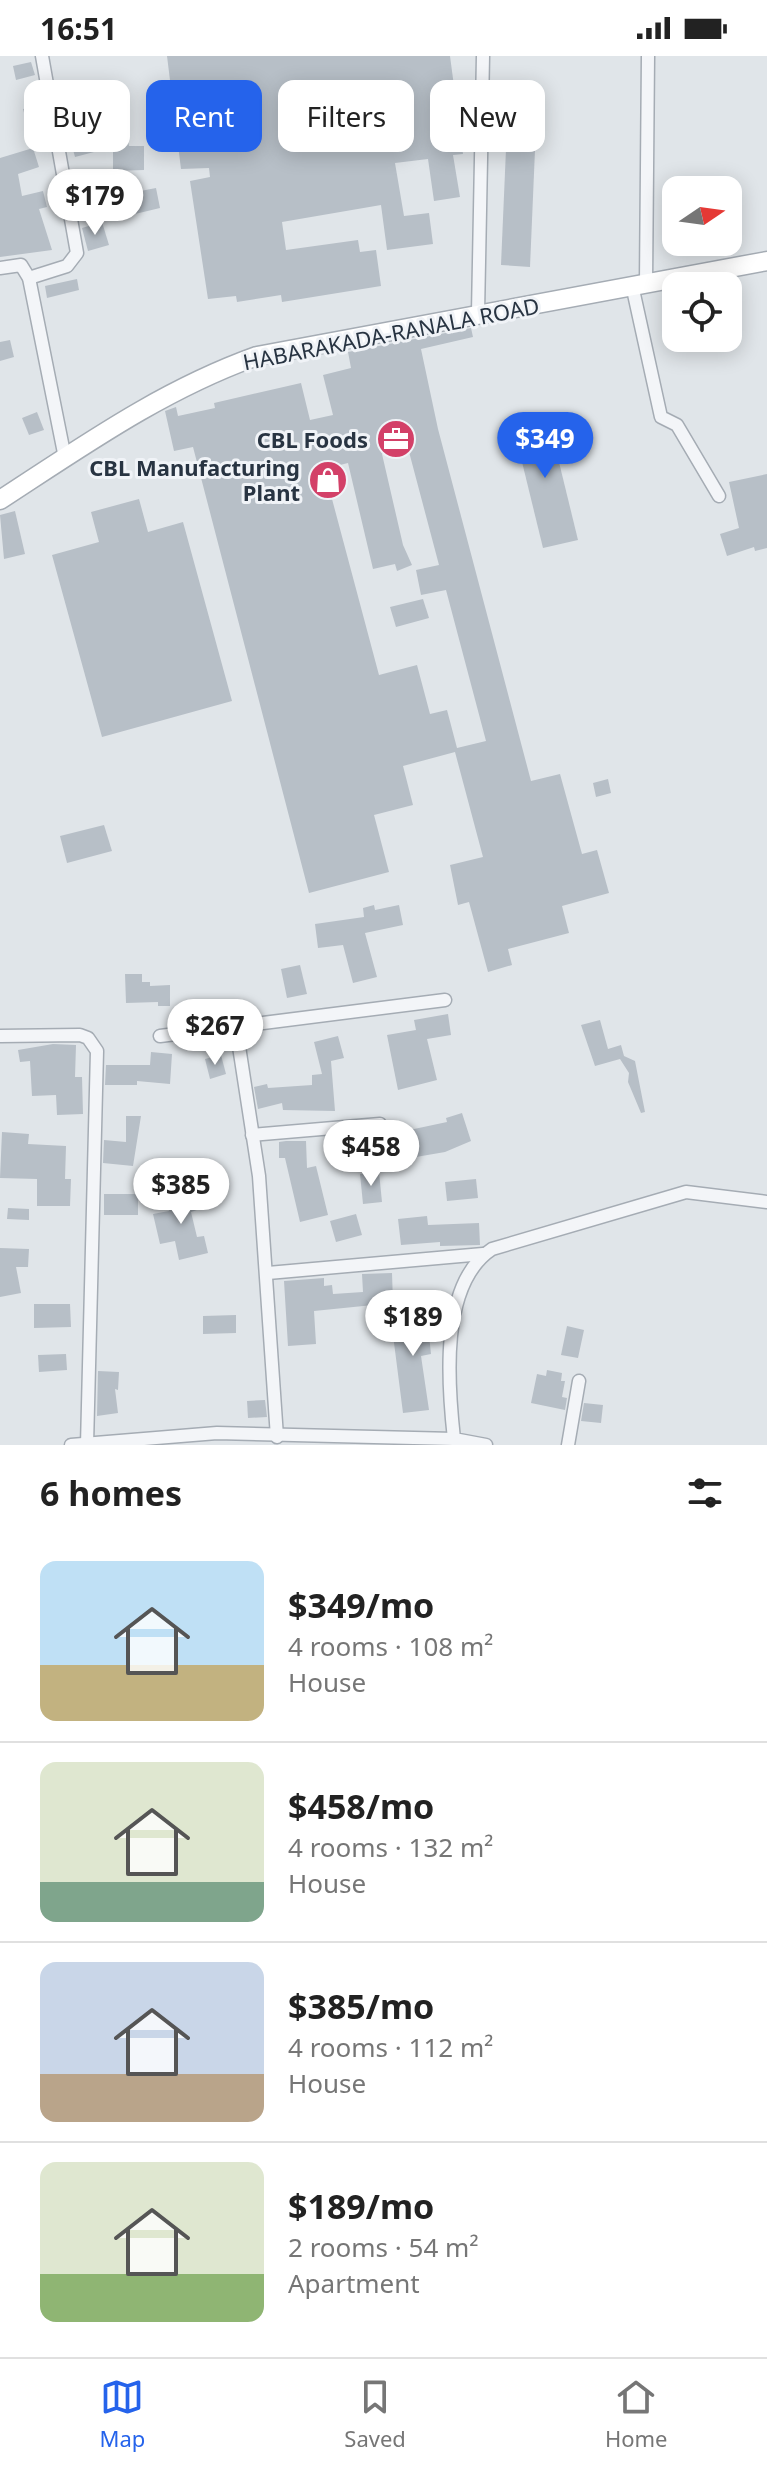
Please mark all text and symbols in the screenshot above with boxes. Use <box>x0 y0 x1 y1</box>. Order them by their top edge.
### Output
text: 16:51 <box>40 8 117 49</box>
chip: Buy <box>24 80 130 152</box>
chip: Rent <box>146 80 262 152</box>
chip: Filters <box>278 80 414 152</box>
chip: New <box>430 80 545 152</box>
pin: $179 <box>48 169 142 237</box>
north arrow <box>662 176 742 256</box>
map controls <box>662 176 742 352</box>
text: $179 <box>65 177 125 213</box>
button: locate <box>662 272 742 352</box>
street label: HABARAKADA-RANALA ROAD <box>240 290 542 376</box>
pin: $349 <box>498 412 592 480</box>
office icon: CBL Foods <box>375 418 417 460</box>
text: $349 <box>515 420 575 456</box>
place label: CBL Foods <box>257 424 368 454</box>
place label: CBL Manufacturing Plant <box>89 452 300 507</box>
shop icon: CBL Manufacturing Plant <box>307 459 349 501</box>
pin: $267 <box>168 999 262 1067</box>
text: $267 <box>185 1007 245 1043</box>
pin: $458 <box>324 1120 418 1188</box>
text: $458 <box>341 1128 401 1164</box>
pin: $385 <box>134 1158 228 1226</box>
text: $385 <box>151 1166 211 1202</box>
pin: $189 <box>366 1290 460 1358</box>
text: $189 <box>383 1298 443 1334</box>
text: 6 homes <box>40 1470 182 1516</box>
icon: filters <box>683 1471 727 1515</box>
text: $349/mo <box>288 1582 434 1628</box>
icon: home <box>104 1593 200 1689</box>
text: 4 rooms · 108 m² <box>288 1628 493 1664</box>
text: House <box>288 1664 366 1700</box>
text: $458/mo <box>288 1783 434 1829</box>
icon: home <box>104 1794 200 1890</box>
text: 4 rooms · 132 m² <box>288 1829 493 1865</box>
text: House <box>288 1865 366 1901</box>
text: $385/mo <box>288 1983 434 2029</box>
icon: home <box>104 1994 200 2090</box>
text: 4 rooms · 112 m² <box>288 2029 493 2065</box>
text: House <box>288 2065 366 2101</box>
text: $189/mo <box>288 2183 434 2229</box>
icon: home <box>104 2194 200 2290</box>
text: 2 rooms · 54 m² <box>288 2229 478 2265</box>
text: Apartment <box>288 2265 420 2301</box>
tab: Map <box>100 2375 145 2453</box>
tab: Saved <box>344 2375 406 2453</box>
tab: Home <box>605 2375 667 2453</box>

